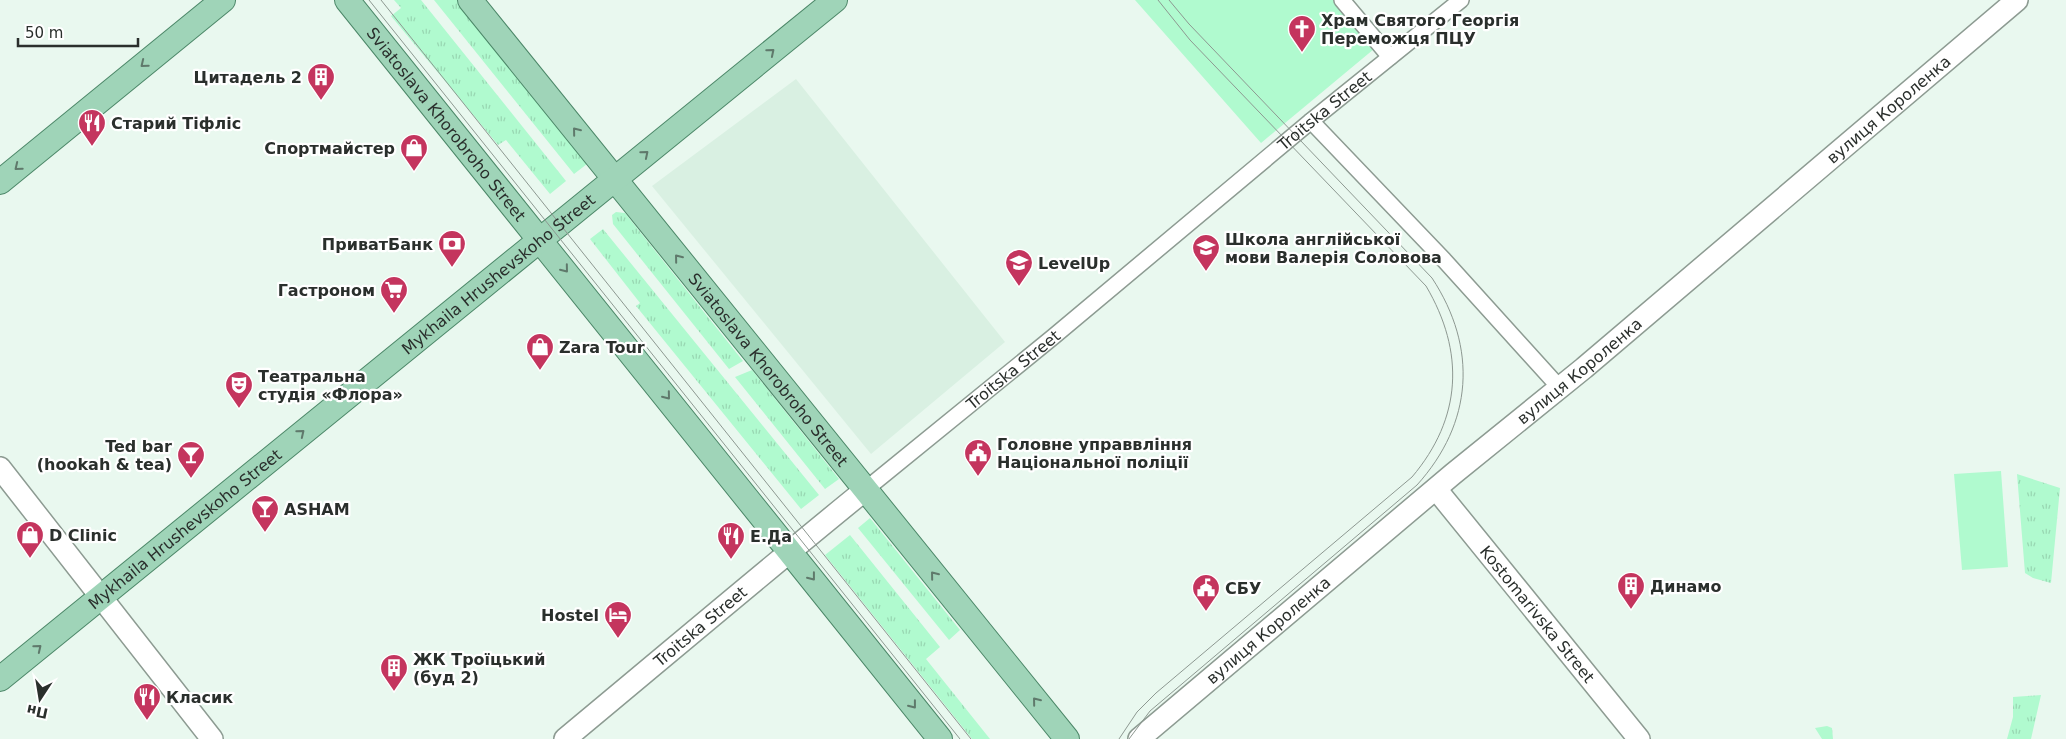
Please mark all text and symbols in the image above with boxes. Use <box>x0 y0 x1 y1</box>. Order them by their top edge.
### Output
place label: Храм Святого Георгія Переможця ПЦУ <box>1321 11 1519 48</box>
church icon: Храм Святого Георгія Переможця ПЦУ <box>1287 14 1317 53</box>
scale bar <box>18 15 138 47</box>
street label: Sviatoslava Khorobroho Street <box>363 23 530 225</box>
text: 50 m <box>25 24 63 42</box>
one-way arrow <box>765 49 774 57</box>
street label: вулиця Короленка <box>1823 51 1954 167</box>
one-way arrow <box>141 59 150 67</box>
building icon: Цитадель 2 <box>306 62 336 101</box>
street label: Troitska Street <box>1273 67 1375 155</box>
place label: Цитадель 2 <box>194 68 302 87</box>
restaurant icon: Старий Тіфліс <box>77 108 107 147</box>
place label: Старий Тіфліс <box>111 114 241 133</box>
one-way arrow <box>573 128 581 137</box>
shop icon: Спортмайстер <box>399 133 429 172</box>
place label: Спортмайстер <box>264 139 395 158</box>
one-way arrow <box>639 151 648 160</box>
one-way arrow <box>15 161 24 170</box>
street label: Mykhaila Hrushevskoho Street <box>398 190 599 358</box>
bank icon: ПриватБанк <box>437 229 467 268</box>
place label: Школа англійської мови Валерія Соловова <box>1225 230 1442 267</box>
school or university icon: Школа англійської мови Валерія Соловова <box>1191 233 1221 272</box>
place label: ПриватБанк <box>322 235 433 254</box>
school or university icon: LevelUp <box>1004 248 1034 287</box>
place label: LevelUp <box>1038 254 1110 273</box>
one-way arrow <box>675 255 683 264</box>
one-way arrow <box>559 264 568 273</box>
street label: Sviatoslava Khorobroho Street <box>685 269 852 470</box>
supermarket icon: Гастроном <box>379 275 409 314</box>
place label: Гастроном <box>278 281 375 300</box>
street label: вулиця Короленка <box>1513 314 1646 428</box>
street label: Troitska Street <box>962 326 1064 414</box>
shop icon: Zara Tour <box>525 332 555 371</box>
place label: Zara Tour <box>559 338 645 357</box>
place label: Театральна студія «Флора» <box>258 367 403 404</box>
theatre icon: Театральна студія «Флора» <box>224 370 254 409</box>
one-way arrow <box>661 390 669 399</box>
one-way arrow <box>296 430 305 439</box>
place label: Головне управвління Національної поліції <box>997 435 1192 472</box>
place label: Ted bar (hookah & tea) <box>37 437 172 474</box>
public building icon: Головне управвління Національної поліції <box>963 438 993 477</box>
bar icon: Ted bar (hookah & tea) <box>176 440 206 479</box>
street label: Mykhaila Hrushevskoho Street <box>84 445 285 613</box>
bar icon: ASHAM <box>250 494 280 533</box>
place label: ASHAM <box>284 500 350 519</box>
shop icon: D Clinic <box>15 520 45 559</box>
restaurant icon: Е.Да <box>716 521 746 560</box>
place label: D Clinic <box>49 526 117 545</box>
place label: Е.Да <box>750 527 792 546</box>
street label: Kostomarivska Street <box>1476 542 1599 686</box>
one-way arrow <box>930 571 939 580</box>
building icon: Динамо <box>1616 571 1646 610</box>
one-way arrow <box>806 572 815 581</box>
street label: вулиця Короленка <box>1202 572 1334 688</box>
public building icon: СБУ <box>1191 573 1221 612</box>
place label: Динамо <box>1650 577 1721 596</box>
place label: СБУ <box>1225 579 1261 598</box>
street label: Troitska Street <box>649 582 750 671</box>
hotel icon: Hostel <box>603 600 633 639</box>
place label: Hostel <box>541 606 599 625</box>
one-way arrow <box>32 644 41 653</box>
place label: ЖК Троїцький (буд 2) <box>413 650 545 687</box>
building icon: ЖК Троїцький (буд 2) <box>379 653 409 692</box>
north arrow <box>15 674 65 724</box>
restaurant icon: Класик <box>132 682 162 721</box>
place label: Класик <box>166 688 233 707</box>
one-way arrow <box>1033 698 1041 707</box>
one-way arrow <box>907 699 915 708</box>
text: Пн <box>25 702 49 722</box>

